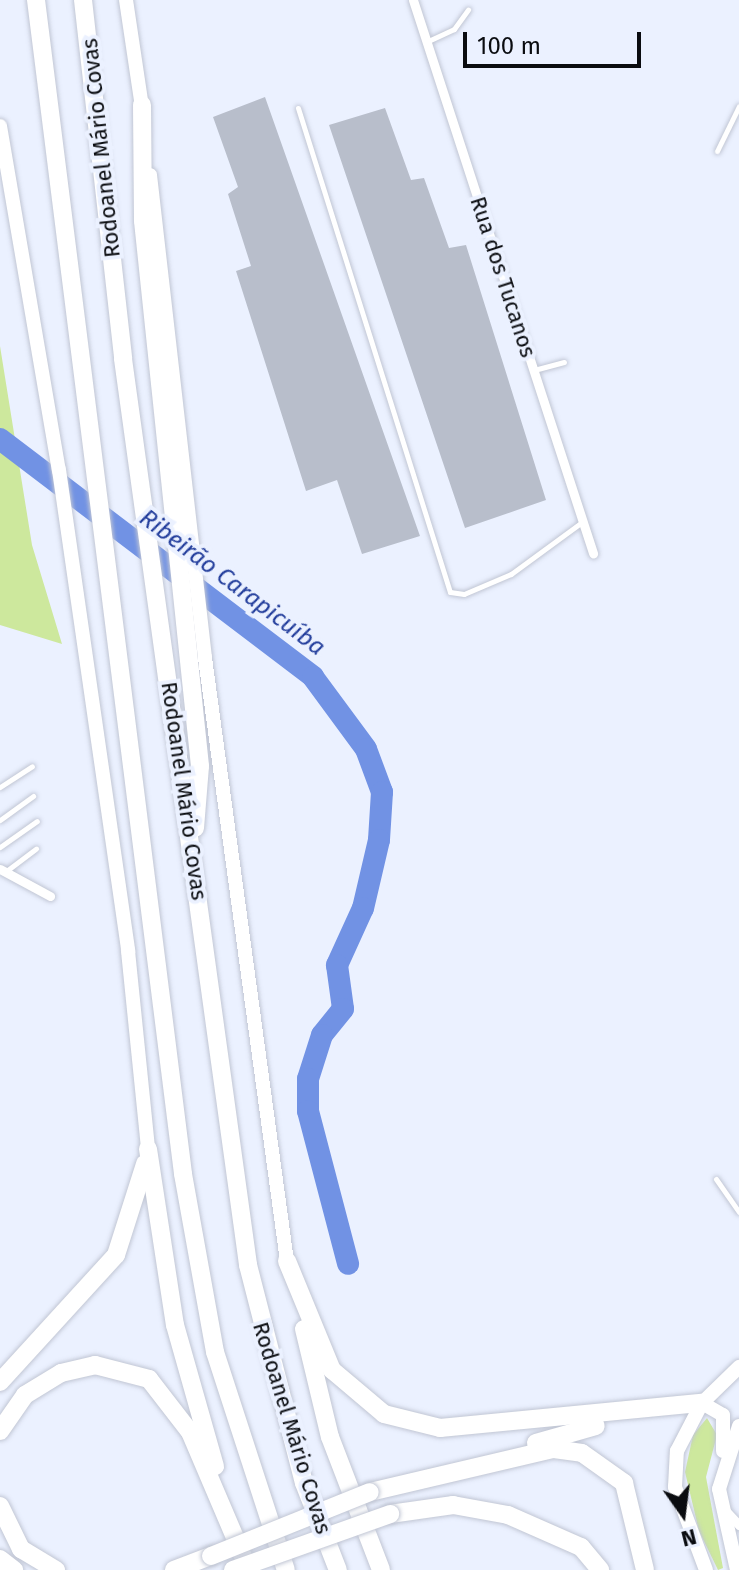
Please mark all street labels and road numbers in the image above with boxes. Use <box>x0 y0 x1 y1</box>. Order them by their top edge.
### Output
street label: Rodoanel Mário Covas <box>76 37 126 259</box>
street label: Rua dos Tucanos <box>465 193 541 361</box>
street label: Rodoanel Mário Covas <box>156 680 212 902</box>
street label: Rodoanel Mário Covas <box>247 1319 337 1537</box>

